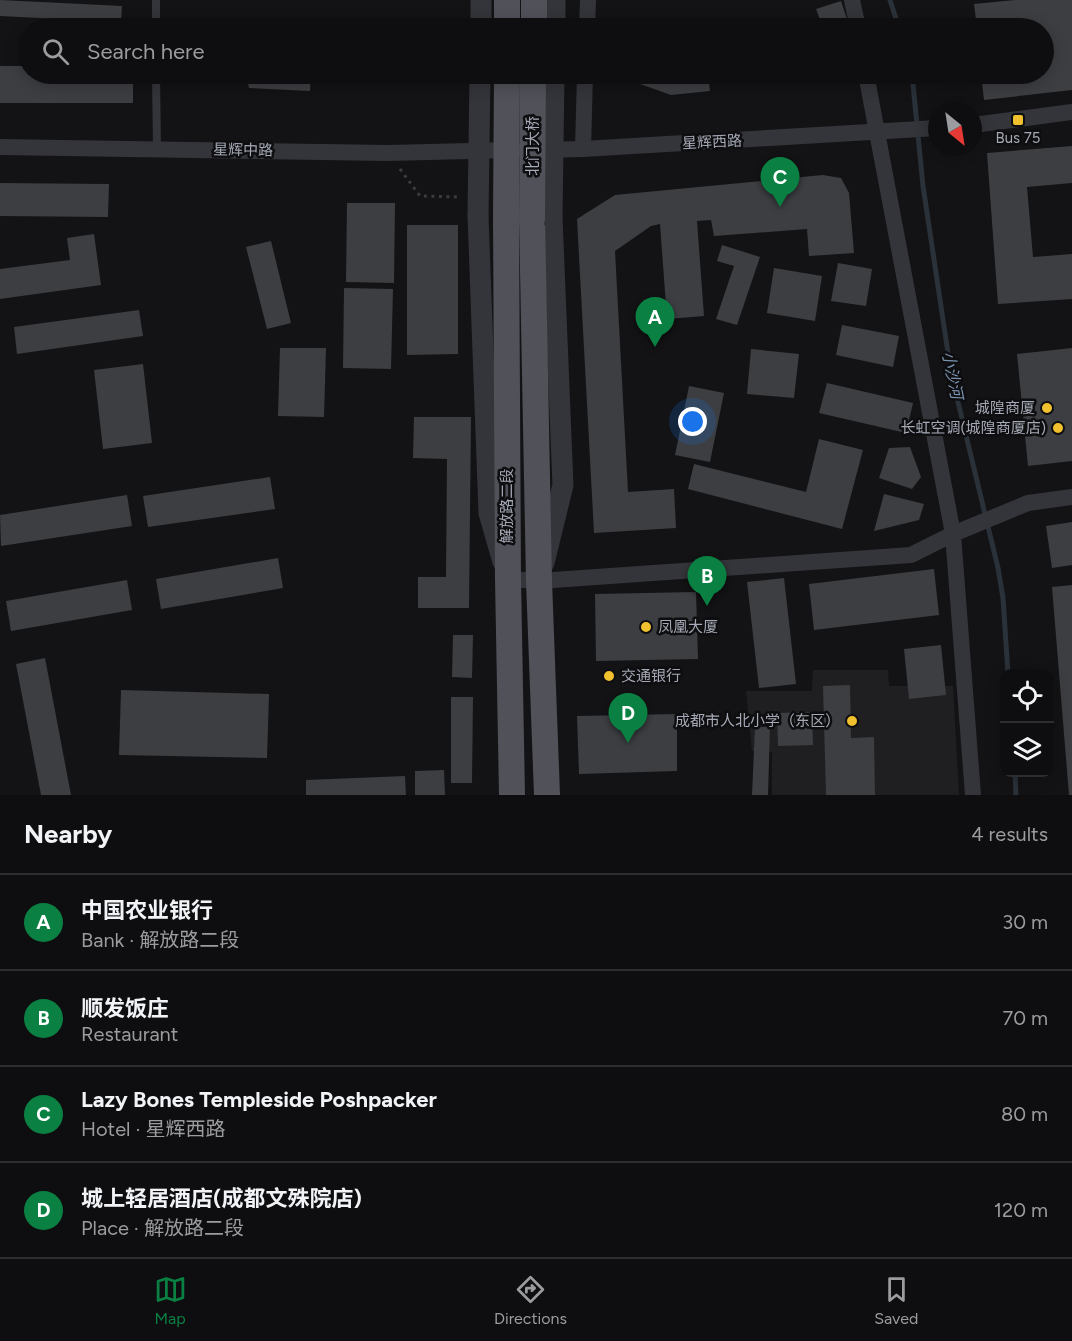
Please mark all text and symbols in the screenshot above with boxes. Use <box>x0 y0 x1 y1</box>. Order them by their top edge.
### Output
search box <box>18 18 1054 84</box>
icon: search <box>39 35 72 68</box>
text: Search here <box>87 38 205 65</box>
north arrow <box>928 102 982 156</box>
marker: Bus 75 <box>1011 113 1025 127</box>
street label: 北门大桥 <box>524 116 542 176</box>
place label: Bus 75 <box>996 129 1040 147</box>
street label: 星辉西路 <box>682 131 742 153</box>
street label: 星辉中路 <box>213 140 273 160</box>
pin: C <box>760 158 800 207</box>
pin: A <box>636 298 674 347</box>
water label: 小沙河 <box>939 350 967 403</box>
place label: 城隍商厦 <box>975 399 1035 417</box>
marker: 城隍商厦 <box>1040 401 1054 415</box>
your location <box>678 407 707 436</box>
place label: 长虹空调(城隍商厦店) <box>900 419 1046 437</box>
marker: 长虹空调(城隍商厦店) <box>1051 421 1065 435</box>
street label: 解放路二段 <box>498 468 516 544</box>
pin: B <box>688 556 726 606</box>
place label: 凤凰大厦 <box>658 618 718 636</box>
marker: 凤凰大厦 <box>639 620 653 634</box>
place label: 交通银行 <box>621 667 681 685</box>
marker: 交通银行 <box>602 669 616 683</box>
map controls <box>1000 669 1054 777</box>
button: locate <box>1000 669 1054 723</box>
pin: D <box>608 694 648 743</box>
place label: 成都市人北小学（东区） <box>675 712 840 730</box>
marker: 成都市人北小学（东区） <box>845 714 859 728</box>
button: layers <box>1000 723 1054 777</box>
text: Nearby <box>24 818 112 850</box>
text: 4 results <box>971 822 1048 846</box>
text: 中国农业银行 <box>81 897 213 924</box>
text: A <box>36 910 51 934</box>
text: 30 m <box>1002 910 1048 934</box>
text: Bank · 解放路二段 <box>81 928 239 952</box>
text: 顺发饭庄 <box>81 995 169 1022</box>
text: B <box>37 1006 50 1030</box>
text: 70 m <box>1002 1006 1048 1030</box>
text: Restaurant <box>81 1022 178 1046</box>
text: Lazy Bones Templeside Poshpacker <box>81 1086 437 1113</box>
text: C <box>36 1102 51 1126</box>
text: 80 m <box>1001 1102 1048 1126</box>
text: Hotel · 星辉西路 <box>81 1117 225 1141</box>
text: 城上轻居酒店(成都文殊院店) <box>81 1185 362 1212</box>
text: D <box>37 1198 51 1222</box>
text: 120 m <box>994 1198 1048 1222</box>
text: Place · 解放路二段 <box>81 1216 244 1240</box>
tab: Map <box>154 1273 187 1328</box>
tab: Directions <box>494 1273 567 1328</box>
tab: Saved <box>874 1273 918 1328</box>

